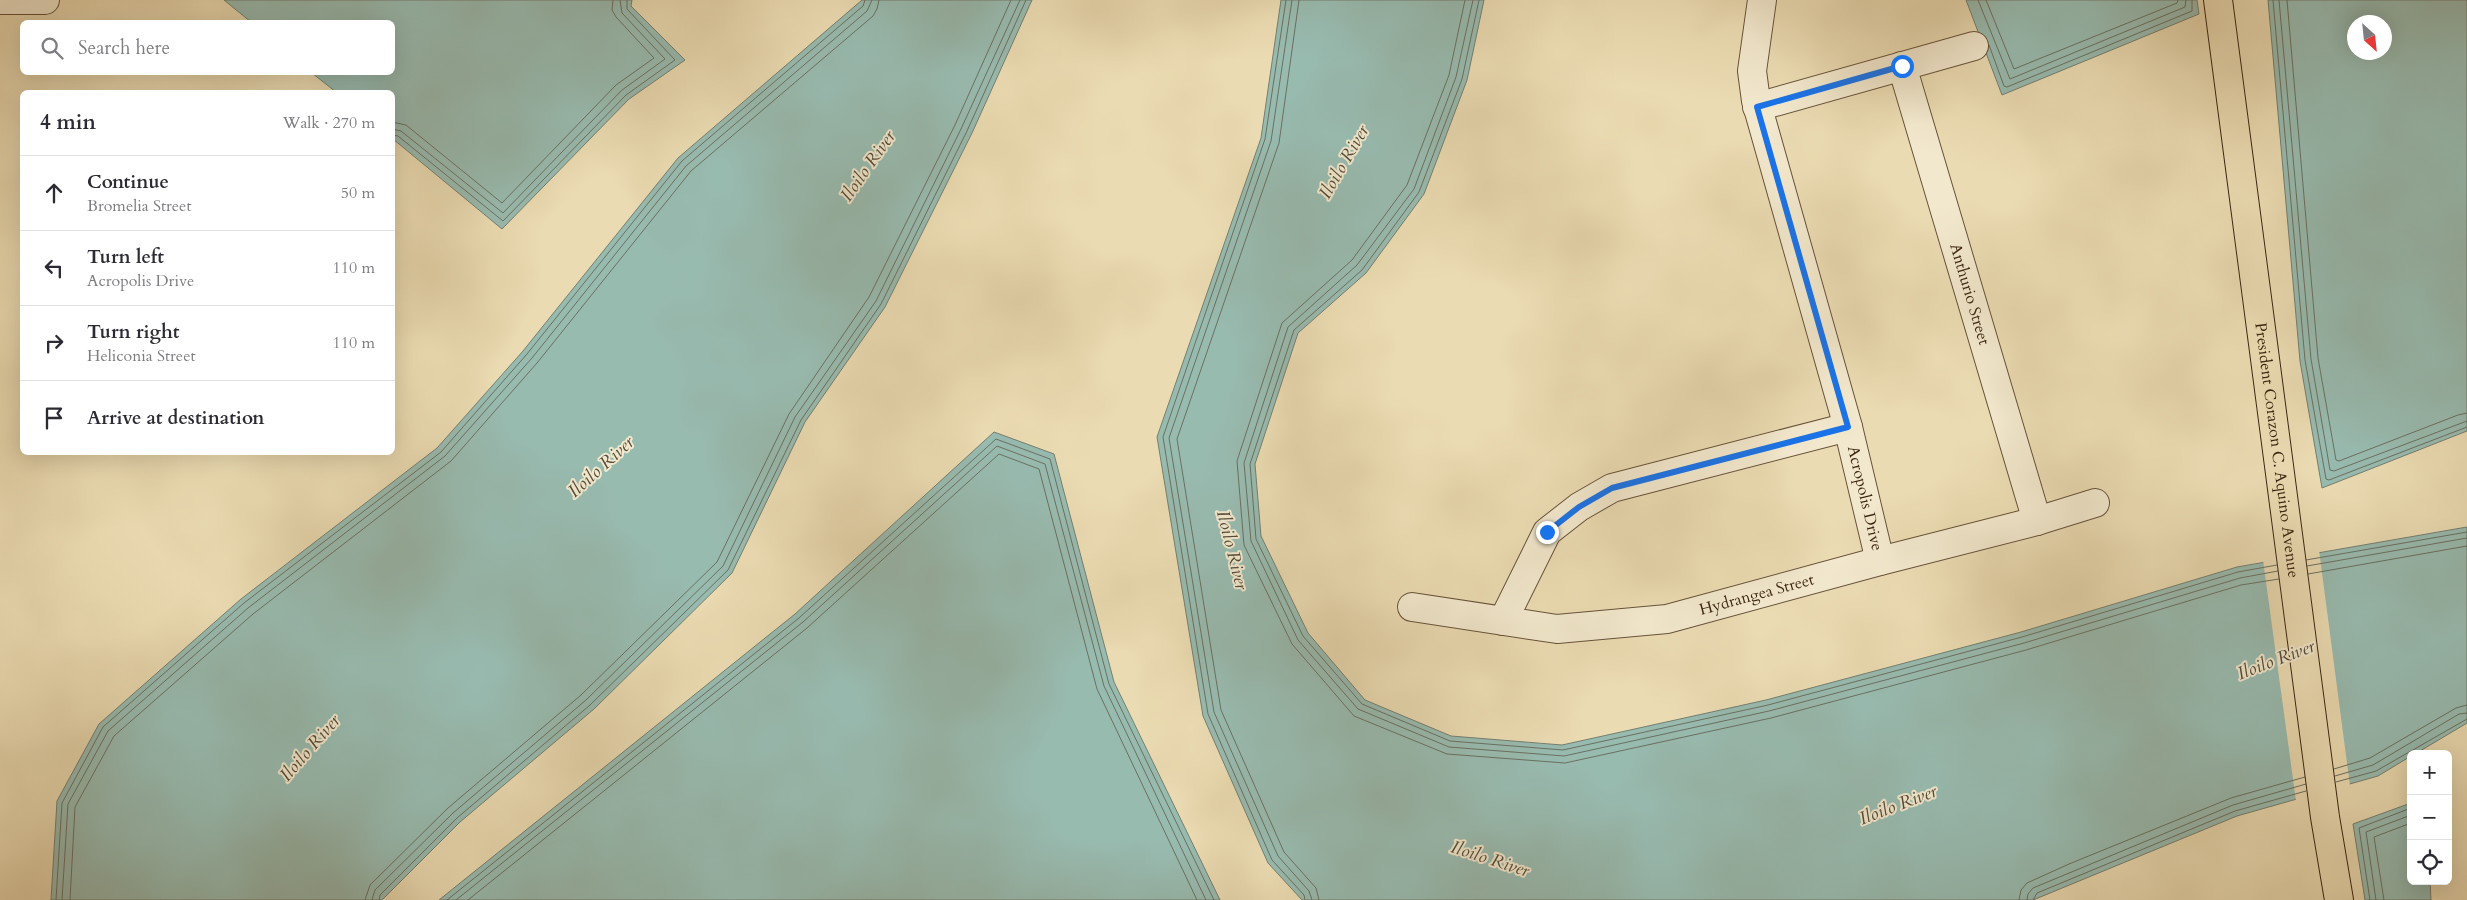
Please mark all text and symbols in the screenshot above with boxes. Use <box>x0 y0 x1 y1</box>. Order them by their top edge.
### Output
north arrow <box>2347 15 2392 60</box>
search box <box>20 20 395 75</box>
icon: search <box>38 34 66 62</box>
text: Search here <box>78 35 170 61</box>
route start <box>1891 55 1914 78</box>
text: 4 min <box>40 108 96 137</box>
text: Walk · 270 m <box>283 112 375 134</box>
water label: Iloilo River <box>1313 120 1376 203</box>
water label: Iloilo River <box>834 125 902 206</box>
text: Continue <box>87 169 169 195</box>
icon: ahead <box>40 179 68 207</box>
text: 50 m <box>341 182 375 204</box>
text: Bromelia Street <box>87 195 191 217</box>
street label: Anthurio Street <box>1944 241 1995 348</box>
text: Turn left <box>87 244 164 270</box>
icon: left <box>40 254 68 282</box>
text: 110 m <box>333 257 375 279</box>
text: Acropolis Drive <box>87 270 194 292</box>
text: Turn right <box>87 319 179 345</box>
street label: President Corazon C. Aquino Avenue <box>2249 321 2305 579</box>
icon: right <box>40 329 68 357</box>
text: 110 m <box>333 332 375 354</box>
text: Heliconia Street <box>87 345 195 367</box>
icon: arrive <box>40 404 68 432</box>
text: Arrive at destination <box>87 405 264 431</box>
water label: Iloilo River <box>562 430 640 503</box>
street label: Acropolis Drive <box>1842 444 1888 553</box>
water label: Iloilo River <box>1210 508 1254 594</box>
route end <box>1536 521 1559 544</box>
street label: Hydrangea Street <box>1697 568 1817 621</box>
water label: Iloilo River <box>2234 633 2319 686</box>
water label: Iloilo River <box>274 708 347 787</box>
map controls <box>2407 750 2452 885</box>
button: + <box>2407 750 2452 795</box>
water label: Iloilo River <box>1856 778 1941 831</box>
button: − <box>2407 795 2452 840</box>
water label: Iloilo River <box>1448 835 1534 884</box>
button: locate <box>2407 840 2452 885</box>

